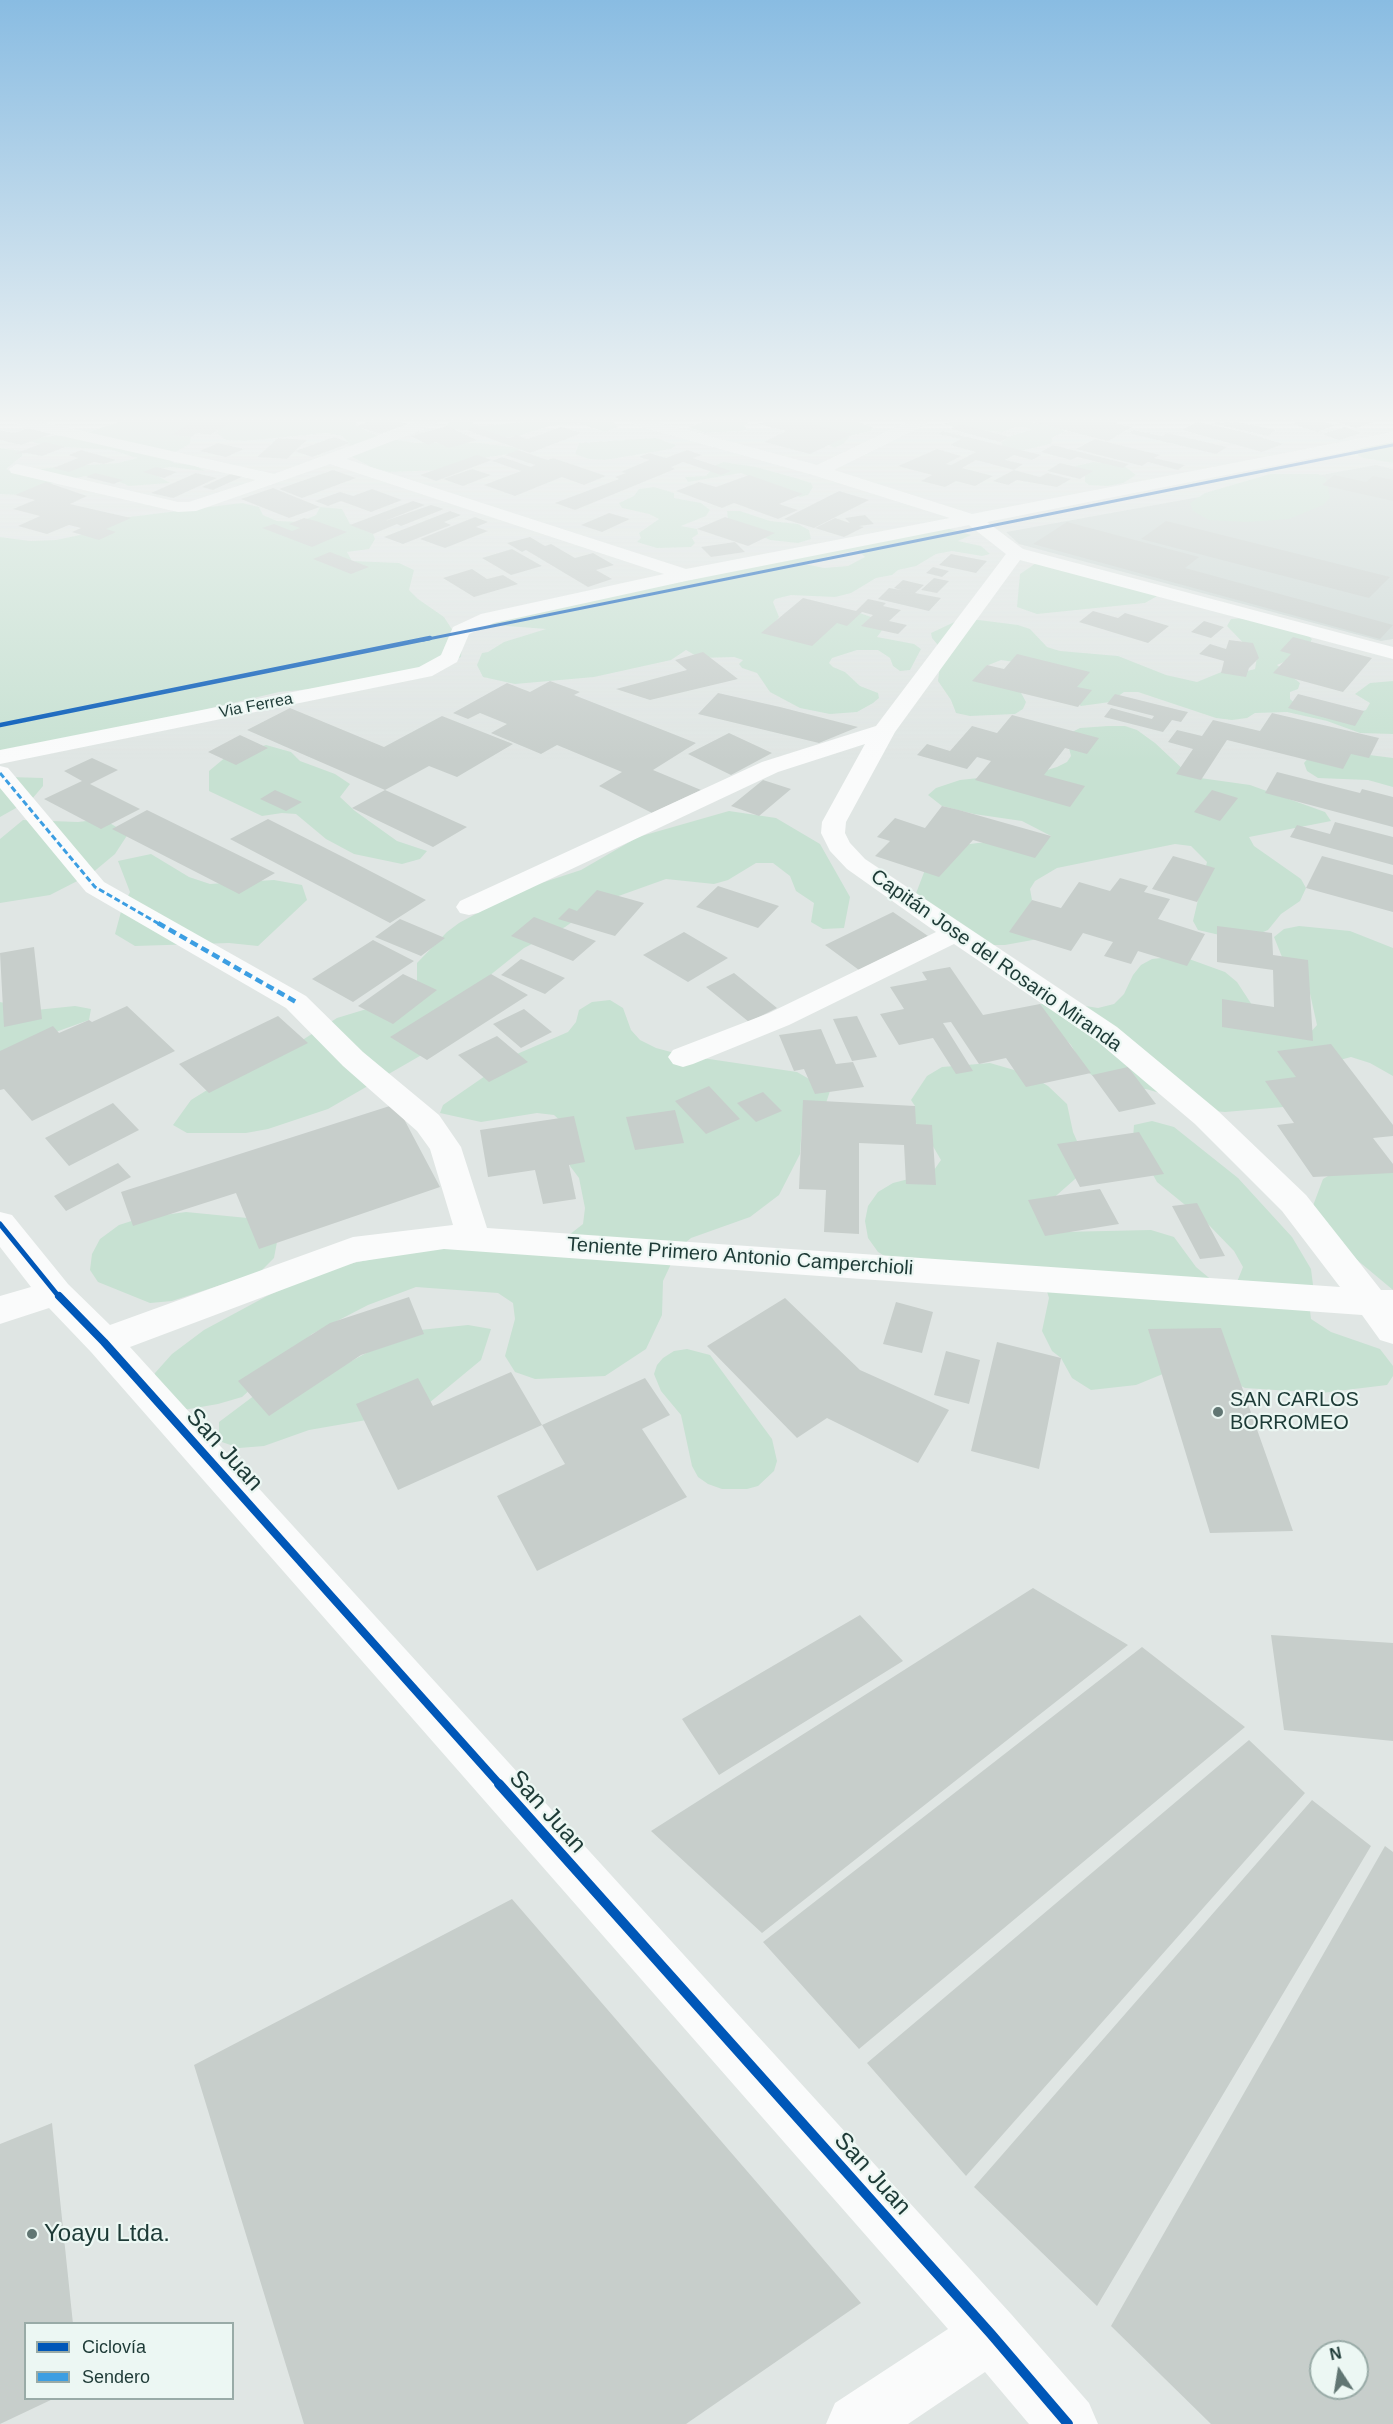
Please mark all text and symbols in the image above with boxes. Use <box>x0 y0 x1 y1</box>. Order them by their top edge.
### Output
street label: Via Ferrea <box>218 689 294 723</box>
street label: Capitán Jose del Rosario Miranda <box>866 865 1126 1057</box>
street label: Teniente Primero Antonio Camperchioli <box>566 1233 914 1281</box>
place label: SAN CARLOS BORROMEO <box>1230 1388 1359 1435</box>
street label: San Juan <box>179 1403 269 1497</box>
marker: SAN CARLOS BORROMEO <box>1211 1405 1225 1419</box>
street label: San Juan <box>502 1765 592 1859</box>
street label: San Juan <box>827 2127 917 2221</box>
place label: Yoayu Ltda. <box>44 2220 170 2248</box>
marker: Yoayu Ltda. <box>25 2227 39 2241</box>
legend <box>24 2322 234 2400</box>
text: Ciclovía <box>82 2337 146 2357</box>
north arrow <box>1309 2340 1369 2400</box>
text: N <box>1328 2344 1343 2363</box>
text: Sendero <box>82 2367 150 2387</box>

